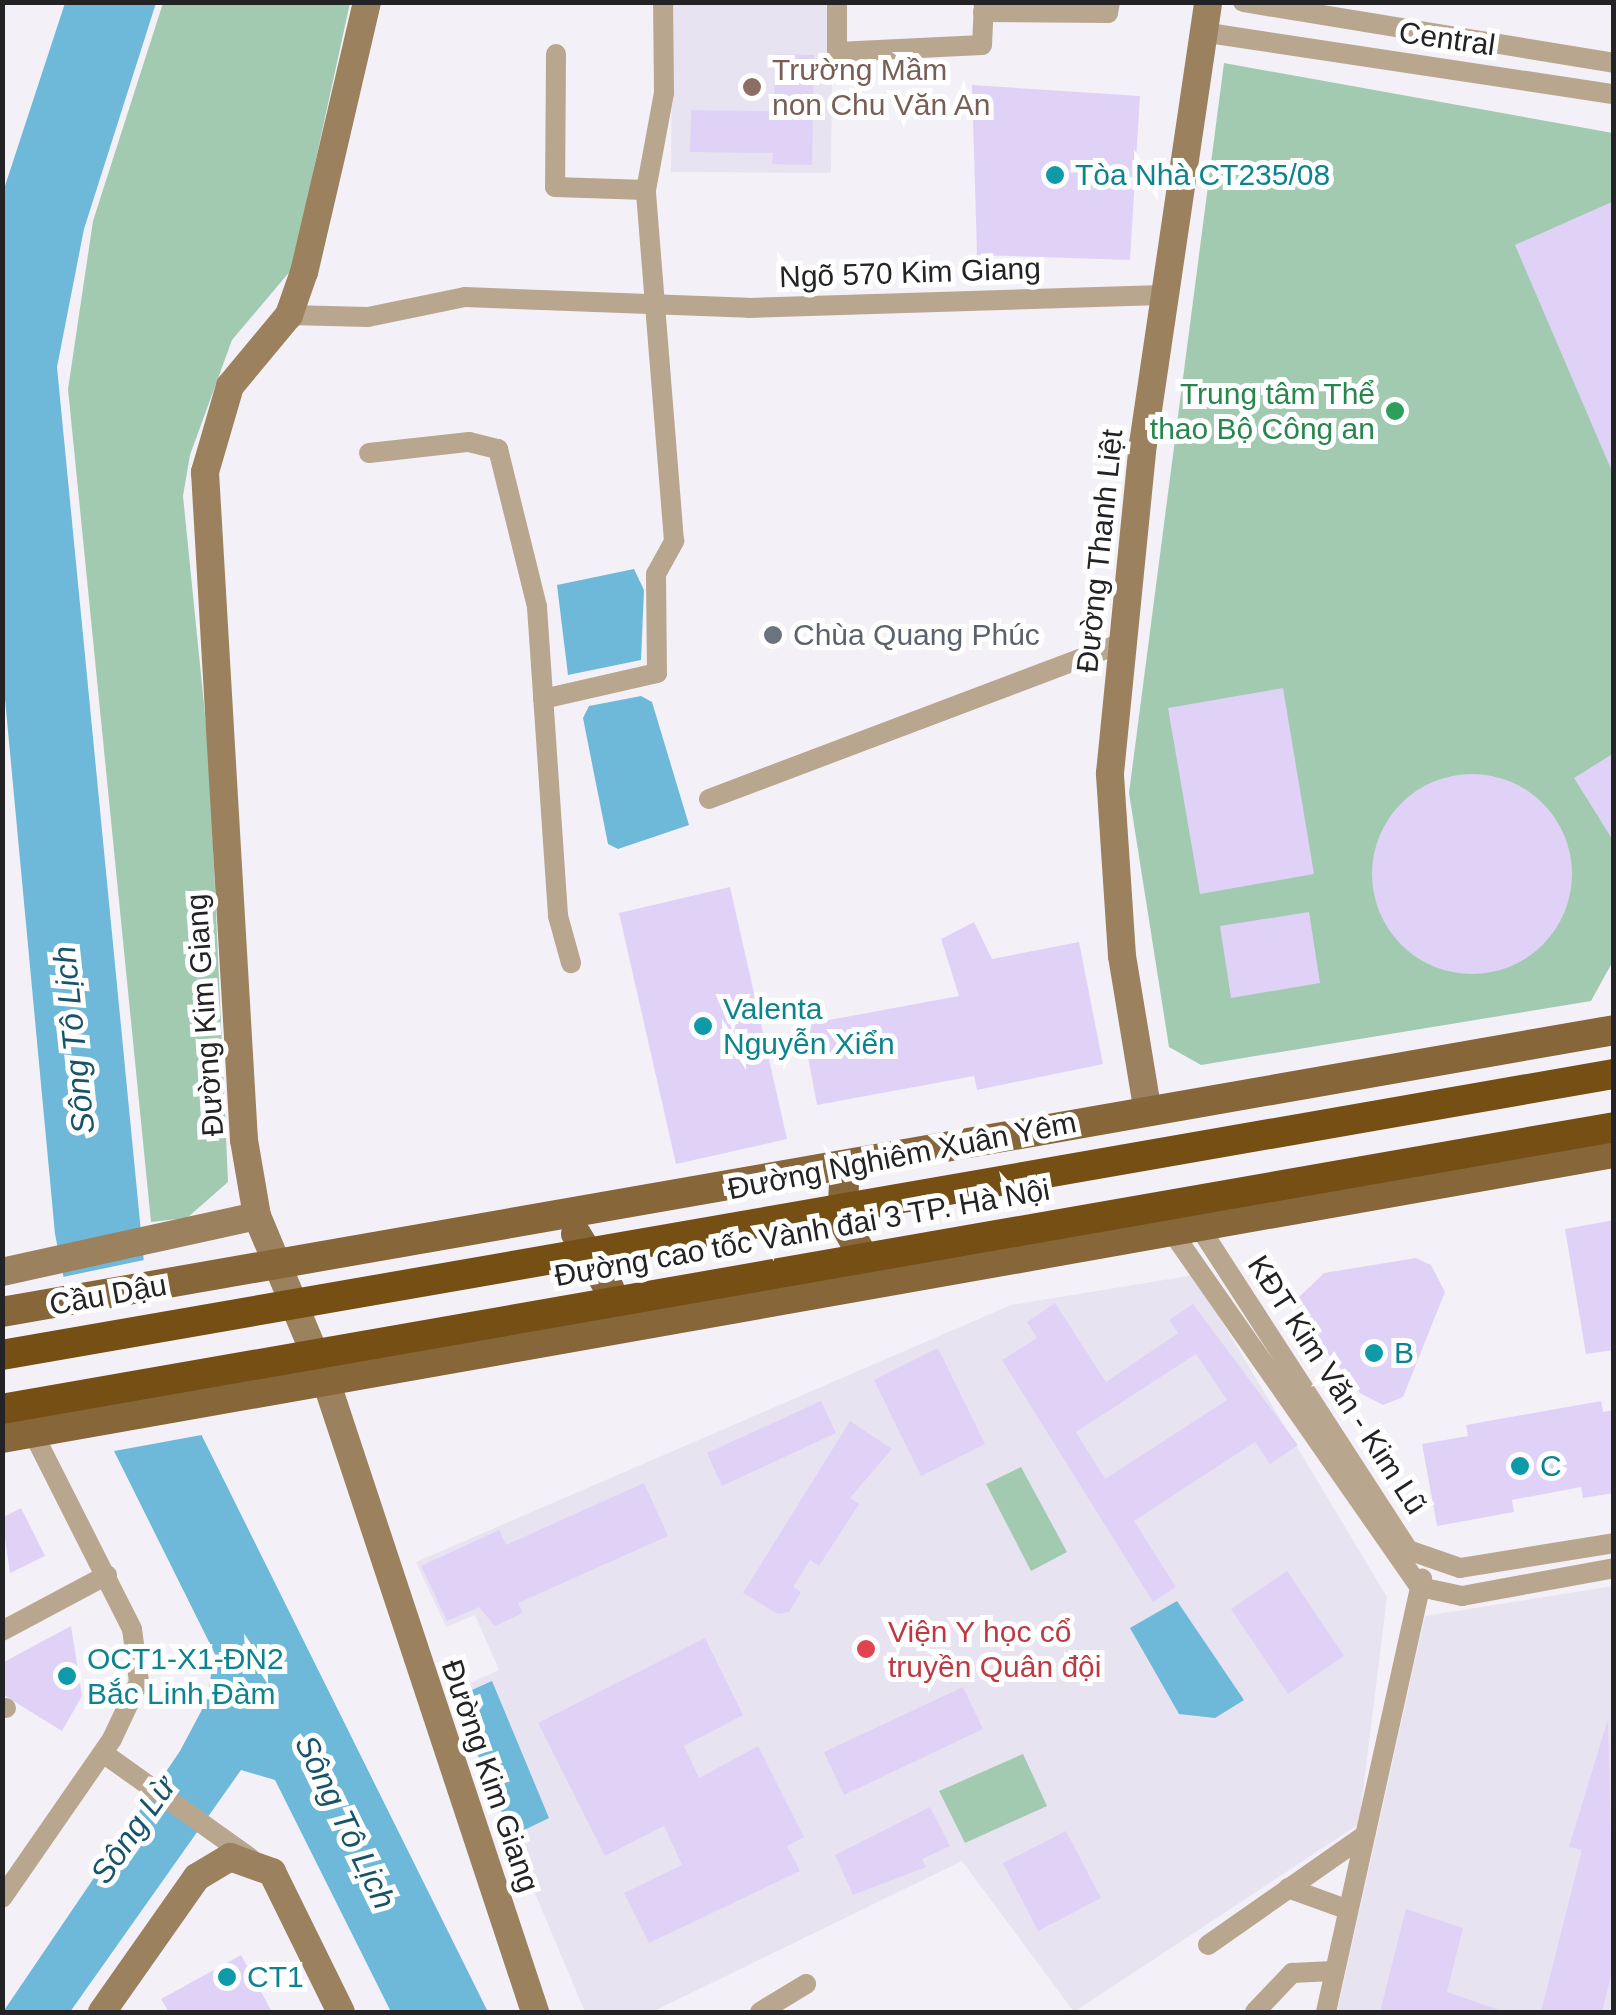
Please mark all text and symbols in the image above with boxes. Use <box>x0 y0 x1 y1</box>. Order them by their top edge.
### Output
street label: Central <box>1397 14 1497 64</box>
place label: Trường Mầm non Chu Văn An <box>772 52 992 122</box>
marker: Trường Mầm non Chu Văn An <box>741 76 763 98</box>
place label: Tòa Nhà CT235/08 <box>1075 157 1330 193</box>
marker: Tòa Nhà CT235/08 <box>1044 164 1066 186</box>
street label: Ngõ 570 Kim Giang <box>779 250 1041 296</box>
place label: Trung tâm Thể thao Bộ Công an <box>1150 376 1375 446</box>
marker: Trung tâm Thể thao Bộ Công an <box>1384 400 1406 422</box>
street label: Đường Thanh Liệt <box>1069 427 1131 675</box>
place label: Chùa Quang Phúc <box>793 617 1040 653</box>
marker: Chùa Quang Phúc <box>762 624 784 646</box>
street label: Đường Kim Giang <box>179 892 231 1138</box>
water label: Sông Tô Lịch <box>45 944 103 1136</box>
place label: Valenta Nguyễn Xiển <box>723 991 895 1062</box>
marker: Valenta Nguyễn Xiển <box>692 1015 714 1037</box>
street label: Đường Nghiêm Xuân Yêm <box>724 1104 1080 1208</box>
street label: Đường cao tốc Vành đai 3 TP. Hà Nội <box>551 1172 1053 1294</box>
street label: KĐT Kim Văn - Kim Lũ <box>1240 1249 1434 1521</box>
street label: Cầu Dậu <box>47 1267 169 1323</box>
place label: B <box>1394 1335 1414 1371</box>
marker: B <box>1363 1342 1385 1364</box>
place label: C <box>1540 1448 1562 1484</box>
marker: C <box>1509 1455 1531 1477</box>
place label: Viện Y học cổ truyền Quân đội <box>888 1614 1101 1684</box>
marker: Viện Y học cổ truyền Quân đội <box>853 1636 879 1662</box>
place label: OCT1-X1-ĐN2 Bắc Linh Đàm <box>87 1641 284 1712</box>
street label: Đường Kim Giang <box>433 1655 547 1897</box>
marker: OCT1-X1-ĐN2 Bắc Linh Đàm <box>56 1665 78 1687</box>
water label: Sông Tô Lịch <box>286 1729 404 1915</box>
water label: Sông Lừ <box>82 1769 184 1891</box>
place label: CT1 <box>247 1959 304 1995</box>
marker: CT1 <box>216 1966 238 1988</box>

